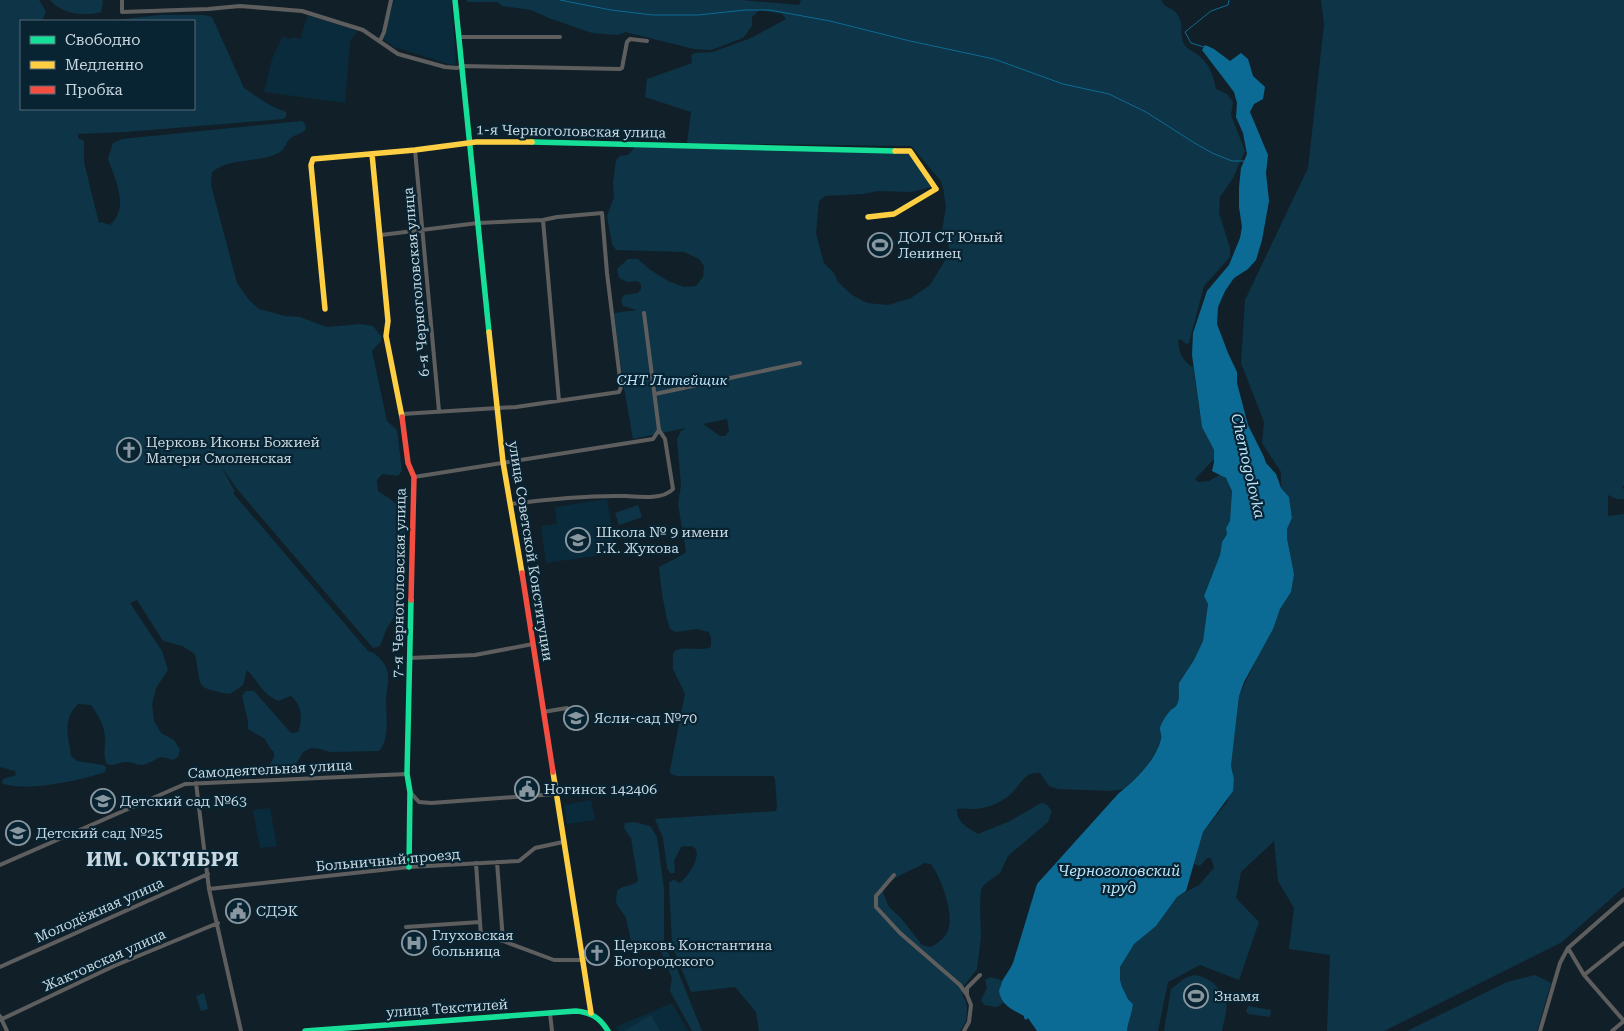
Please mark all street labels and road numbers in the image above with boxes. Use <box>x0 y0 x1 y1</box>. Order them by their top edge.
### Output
street label: 1-я Черноголовская улица <box>476 121 667 141</box>
street label: 6-я Черноголовская улица <box>400 186 432 377</box>
street label: улица Советской Конституции <box>506 440 556 662</box>
street label: 7-я Черноголовская улица <box>389 487 409 678</box>
street label: Самодеятельная улица <box>187 757 353 781</box>
street label: Больничный проезд <box>315 846 461 874</box>
street label: Молодёжная улица <box>32 874 166 946</box>
street label: Жактовская улица <box>40 925 168 994</box>
street label: улица Текстилей <box>386 996 508 1020</box>

